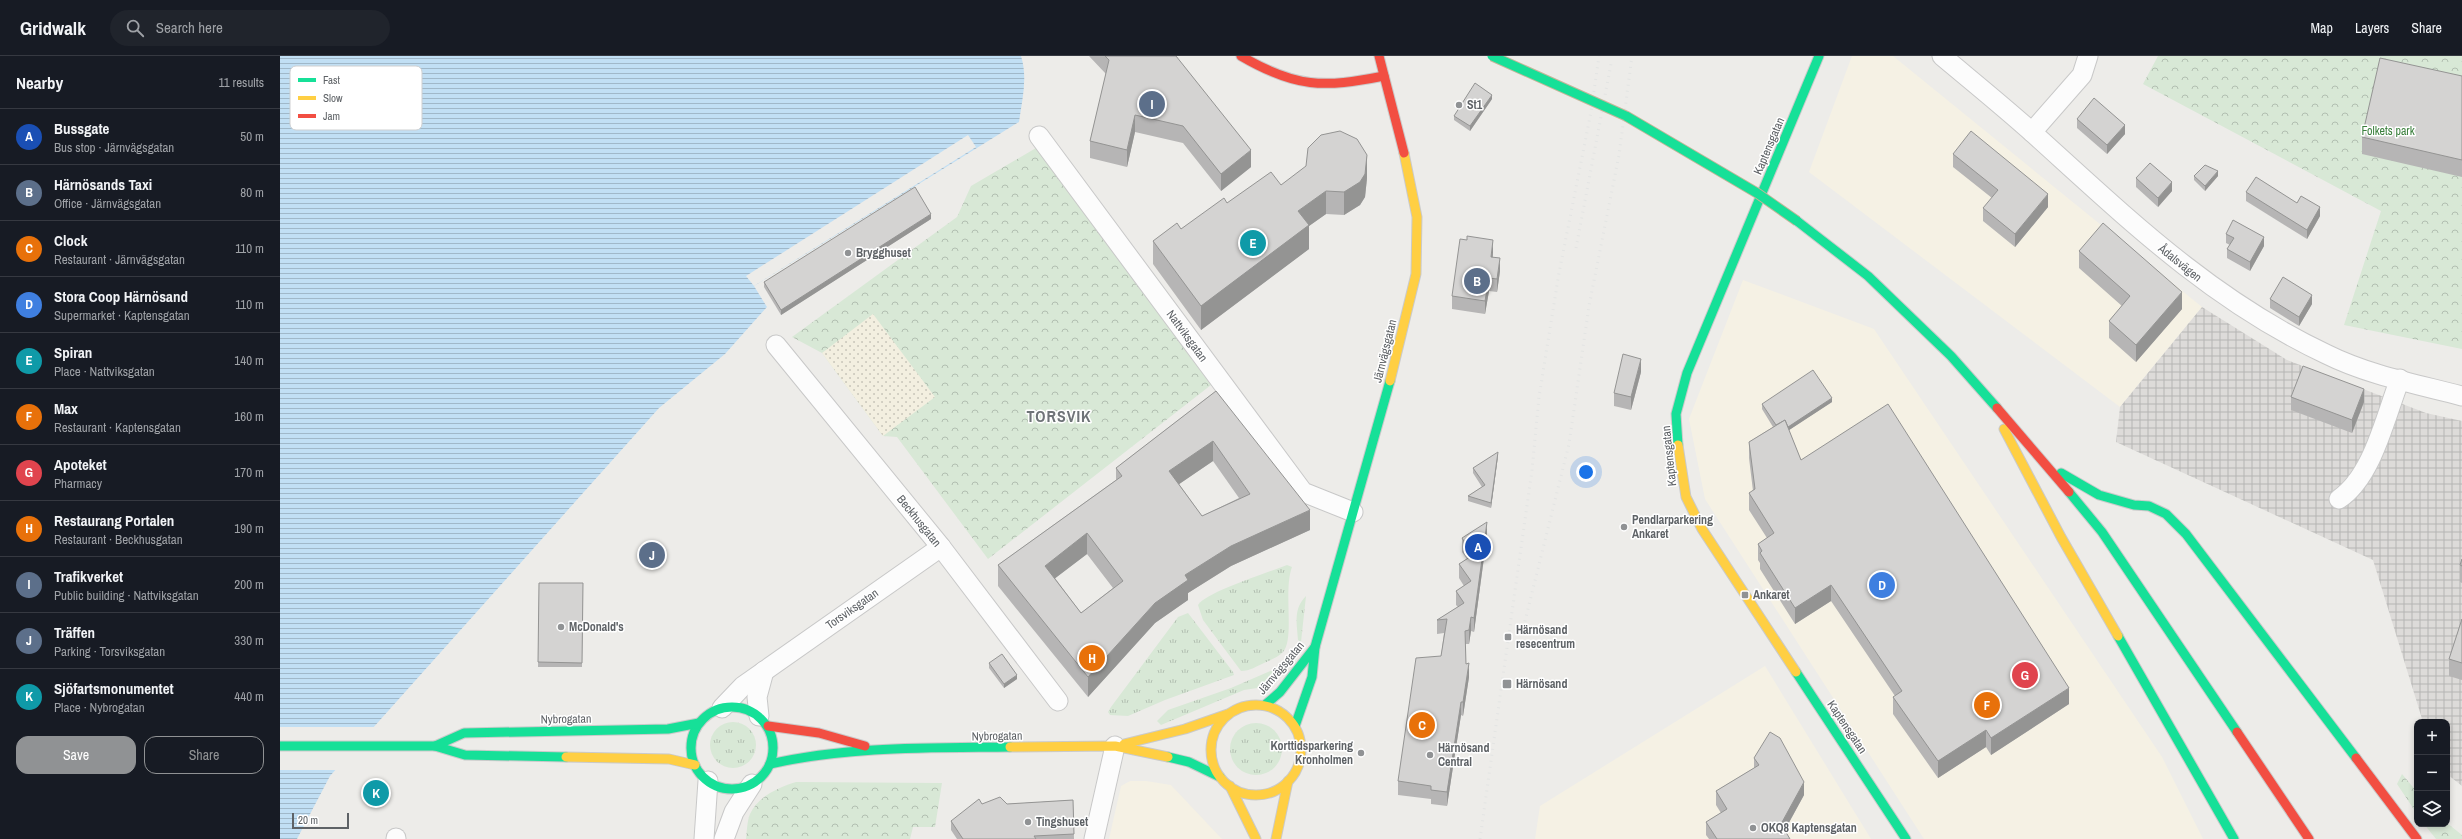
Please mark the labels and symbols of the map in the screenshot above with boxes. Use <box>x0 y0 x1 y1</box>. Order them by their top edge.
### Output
legend <box>290 66 422 130</box>
text: Fast <box>323 73 341 87</box>
pin: I <box>1139 89 1165 119</box>
text: Slow <box>323 91 343 105</box>
place label: St1 <box>1467 97 1483 113</box>
marker: St1 <box>1454 100 1464 110</box>
text: Jam <box>323 109 340 123</box>
street label: Kaptensgatan <box>1750 115 1788 177</box>
park label: Folkets park <box>2361 123 2415 139</box>
pin: E <box>1240 228 1266 258</box>
street label: Ådalsvägen <box>2154 240 2205 285</box>
place label: Brygghuset <box>856 245 911 261</box>
marker: Brygghuset <box>843 248 853 258</box>
pin: B <box>1464 266 1490 296</box>
street label: Nattviksgatan <box>1163 307 1211 365</box>
street label: Järnvägsgatan <box>1369 318 1401 384</box>
district label: TORSVIK <box>1026 405 1092 427</box>
street label: Kaptensgatan <box>1658 425 1680 487</box>
your location <box>1576 462 1596 482</box>
street label: Beckhusgatan <box>893 492 945 550</box>
place label: Pendlarparkering Ankaret <box>1632 512 1713 542</box>
marker: Pendlarparkering Ankaret <box>1619 522 1629 532</box>
pin: A <box>1465 532 1491 562</box>
pin: J <box>639 540 665 570</box>
pin: D <box>1869 570 1895 600</box>
street label: Torsviksgatan <box>823 585 881 633</box>
place label: Ankaret <box>1753 587 1790 603</box>
marker: Ankaret <box>1740 590 1750 600</box>
place label: McDonald's <box>569 619 624 635</box>
marker: McDonald's <box>556 622 566 632</box>
place label: Härnösand resecentrum <box>1516 622 1575 652</box>
marker: Härnösand resecentrum <box>1503 632 1513 642</box>
street label: Järnvägsgatan <box>1254 638 1308 698</box>
pin: H <box>1079 643 1105 673</box>
pin: G <box>2012 660 2038 690</box>
place label: Härnösand <box>1516 676 1567 692</box>
marker: Härnösand <box>1501 678 1513 690</box>
pin: F <box>1974 690 2000 720</box>
street label: Kaptensgatan <box>1823 697 1871 757</box>
pin: C <box>1409 710 1435 740</box>
street label: Nybrogatan <box>540 711 592 727</box>
street label: Nybrogatan <box>971 728 1023 744</box>
place label: Korttidsparkering Kronholmen <box>1270 738 1353 768</box>
place label: Härnösand Central <box>1438 740 1489 770</box>
marker: Korttidsparkering Kronholmen <box>1356 748 1366 758</box>
marker: Härnösand Central <box>1425 750 1435 760</box>
pin: K <box>363 778 389 808</box>
scale bar <box>292 811 349 830</box>
place label: Tingshuset <box>1036 814 1089 830</box>
marker: Tingshuset <box>1023 817 1033 827</box>
place label: OKQ8 Kaptensgatan <box>1761 820 1857 836</box>
marker: OKQ8 Kaptensgatan <box>1748 823 1758 833</box>

